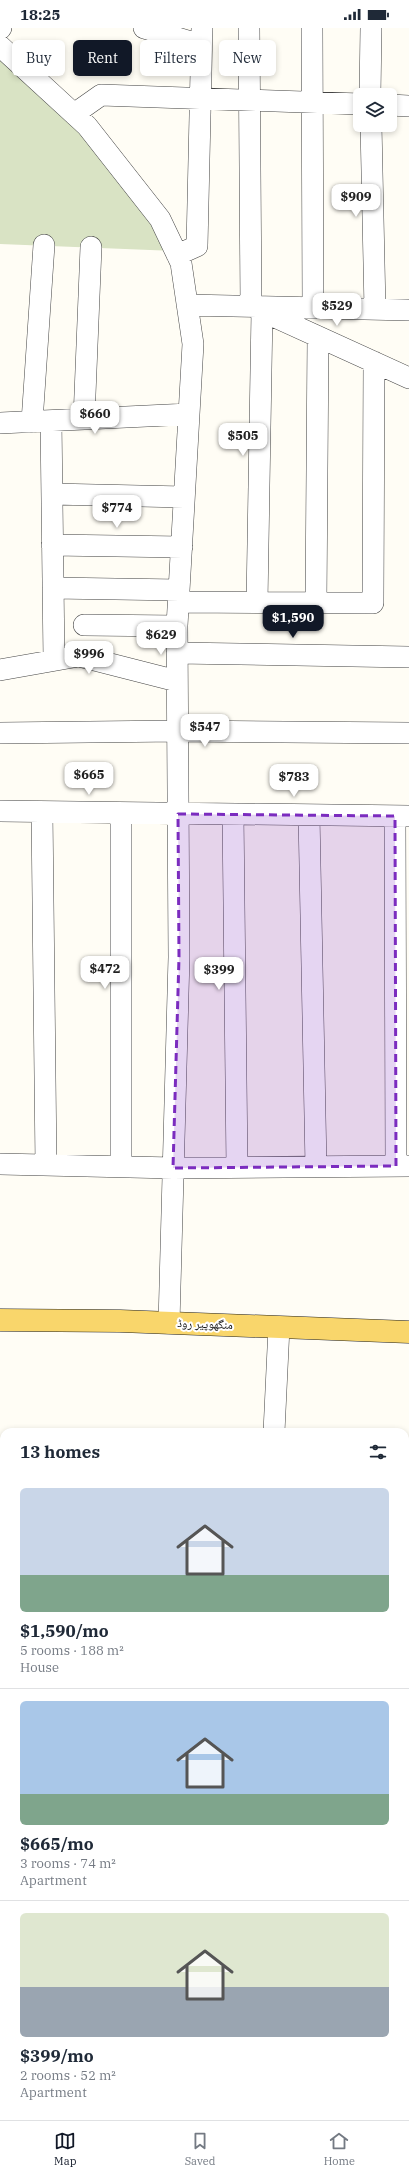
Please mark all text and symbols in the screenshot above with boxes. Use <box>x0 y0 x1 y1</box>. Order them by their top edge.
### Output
text: 18:25 <box>20 5 61 24</box>
chip: Buy <box>12 40 65 76</box>
chip: Rent <box>73 40 132 76</box>
chip: Filters <box>140 40 211 76</box>
chip: New <box>219 40 276 76</box>
map controls <box>353 88 397 132</box>
button: layers <box>353 88 397 132</box>
pin: $909 <box>332 184 380 218</box>
text: $909 <box>340 188 372 205</box>
pin: $529 <box>313 293 361 327</box>
text: $529 <box>321 297 353 314</box>
pin: $660 <box>71 401 119 435</box>
text: $660 <box>79 405 111 422</box>
pin: $505 <box>219 423 267 457</box>
text: $505 <box>227 427 259 444</box>
pin: $774 <box>93 495 141 529</box>
text: $774 <box>101 499 133 516</box>
pin: $1,590 <box>260 605 326 639</box>
text: $1,590 <box>272 609 314 626</box>
pin: $629 <box>137 622 185 656</box>
text: $629 <box>145 626 177 643</box>
pin: $996 <box>65 641 113 675</box>
text: $996 <box>73 645 105 662</box>
pin: $547 <box>181 714 229 748</box>
text: $547 <box>189 718 221 735</box>
pin: $665 <box>65 762 113 796</box>
pin: $783 <box>270 764 318 798</box>
text: $665 <box>73 766 105 783</box>
text: $783 <box>278 768 310 785</box>
pin: $472 <box>81 956 129 990</box>
pin: $399 <box>195 957 243 991</box>
text: $472 <box>89 960 121 977</box>
text: $399 <box>203 961 235 978</box>
street label: منگھوپیر روڈ <box>177 1315 233 1332</box>
text: 13 homes <box>20 1441 100 1463</box>
icon: filters <box>367 1441 389 1463</box>
icon: home <box>169 1514 241 1586</box>
text: $1,590/mo <box>20 1620 109 1642</box>
text: 5 rooms · 188 m² <box>20 1642 124 1659</box>
text: House <box>20 1659 59 1676</box>
icon: home <box>169 1727 241 1799</box>
text: $665/mo <box>20 1833 94 1855</box>
text: 3 rooms · 74 m² <box>20 1855 116 1872</box>
text: Apartment <box>20 1872 87 1889</box>
icon: home <box>169 1939 241 2011</box>
text: $399/mo <box>20 2045 94 2067</box>
text: 2 rooms · 52 m² <box>20 2067 116 2084</box>
text: Apartment <box>20 2084 87 2101</box>
tab: Map <box>54 2130 76 2168</box>
tab: Saved <box>185 2130 215 2168</box>
tab: Home <box>324 2130 355 2168</box>

